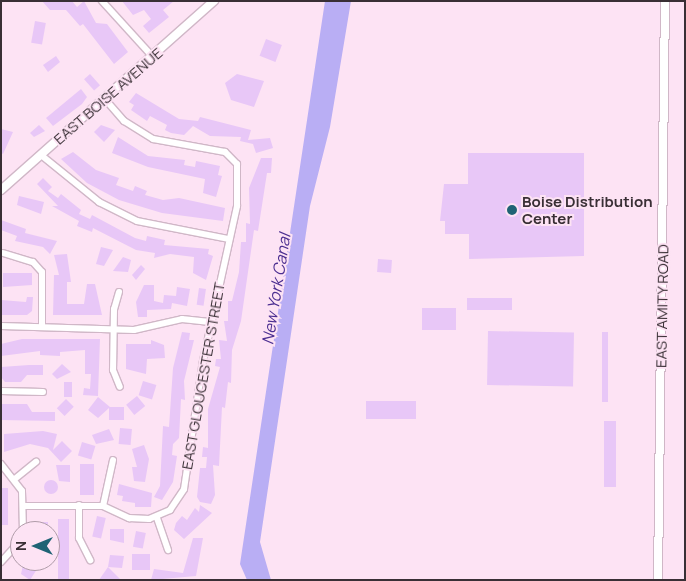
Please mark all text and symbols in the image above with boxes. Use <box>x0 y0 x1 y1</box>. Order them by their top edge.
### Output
street label: EAST BOISE AVENUE <box>50 44 166 148</box>
place label: Boise Distribution Center <box>522 192 653 227</box>
marker: Boise Distribution Center <box>506 204 518 216</box>
water label: New York Canal <box>258 232 294 346</box>
street label: EAST AMITY ROAD <box>652 243 672 369</box>
street label: EAST GLOUCESTER STREET <box>178 281 228 471</box>
north arrow <box>10 521 60 571</box>
text: N <box>11 541 30 551</box>

